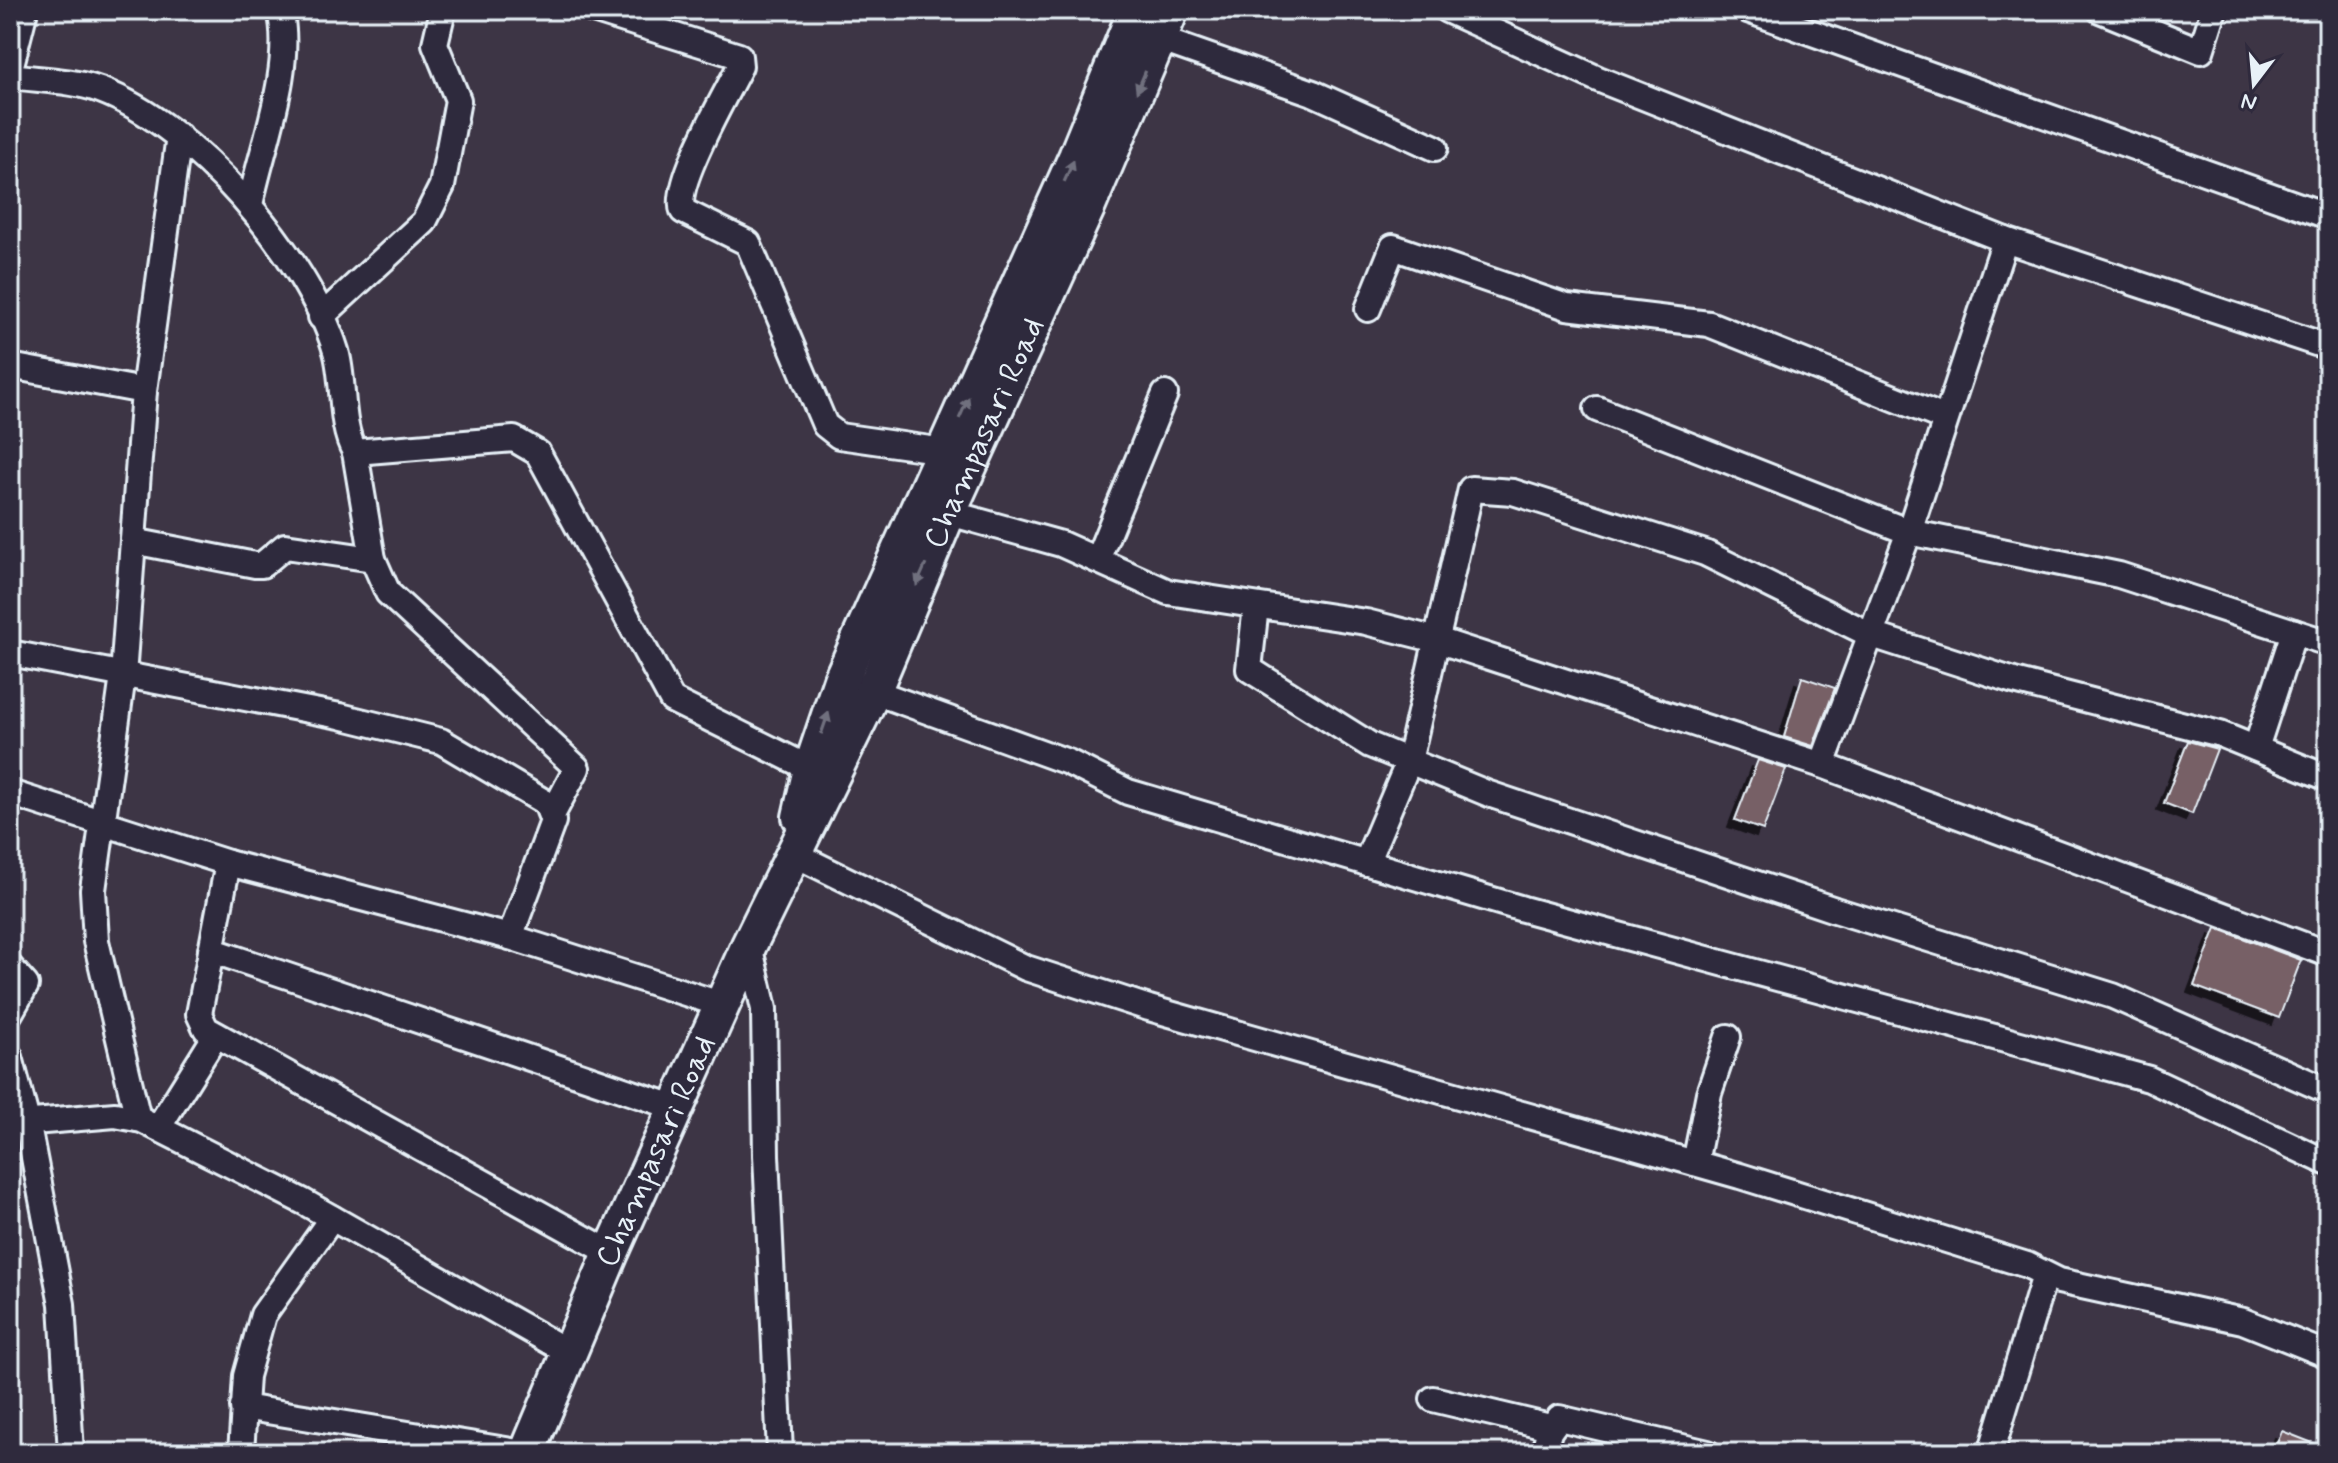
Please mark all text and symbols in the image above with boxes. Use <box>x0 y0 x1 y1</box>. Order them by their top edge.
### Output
north arrow <box>2214 44 2294 124</box>
one-way arrow <box>1135 70 1148 94</box>
text: N <box>2238 86 2260 117</box>
one-way arrow <box>1063 159 1076 183</box>
street label: Champasari Road <box>914 311 1055 555</box>
one-way arrow <box>957 396 970 420</box>
one-way arrow <box>915 564 928 587</box>
one-way arrow <box>820 711 832 735</box>
street label: Champasari Road <box>586 1029 727 1274</box>

